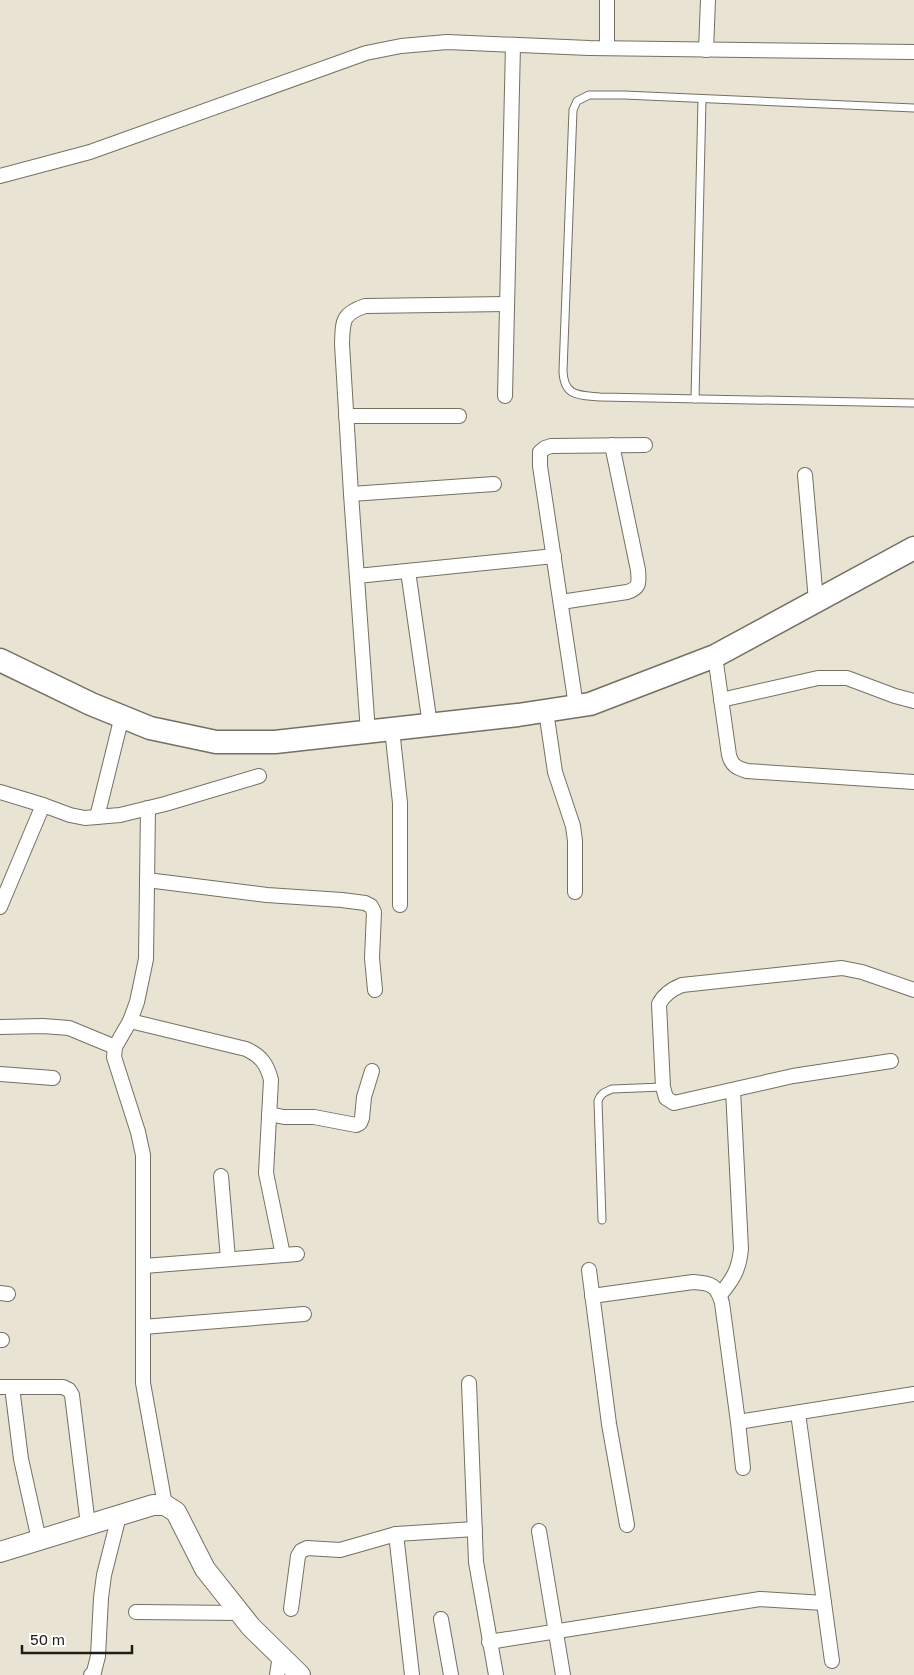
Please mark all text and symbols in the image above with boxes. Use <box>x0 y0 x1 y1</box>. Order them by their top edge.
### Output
scale bar <box>22 1622 132 1654</box>
text: 50 m <box>30 1630 65 1648</box>

